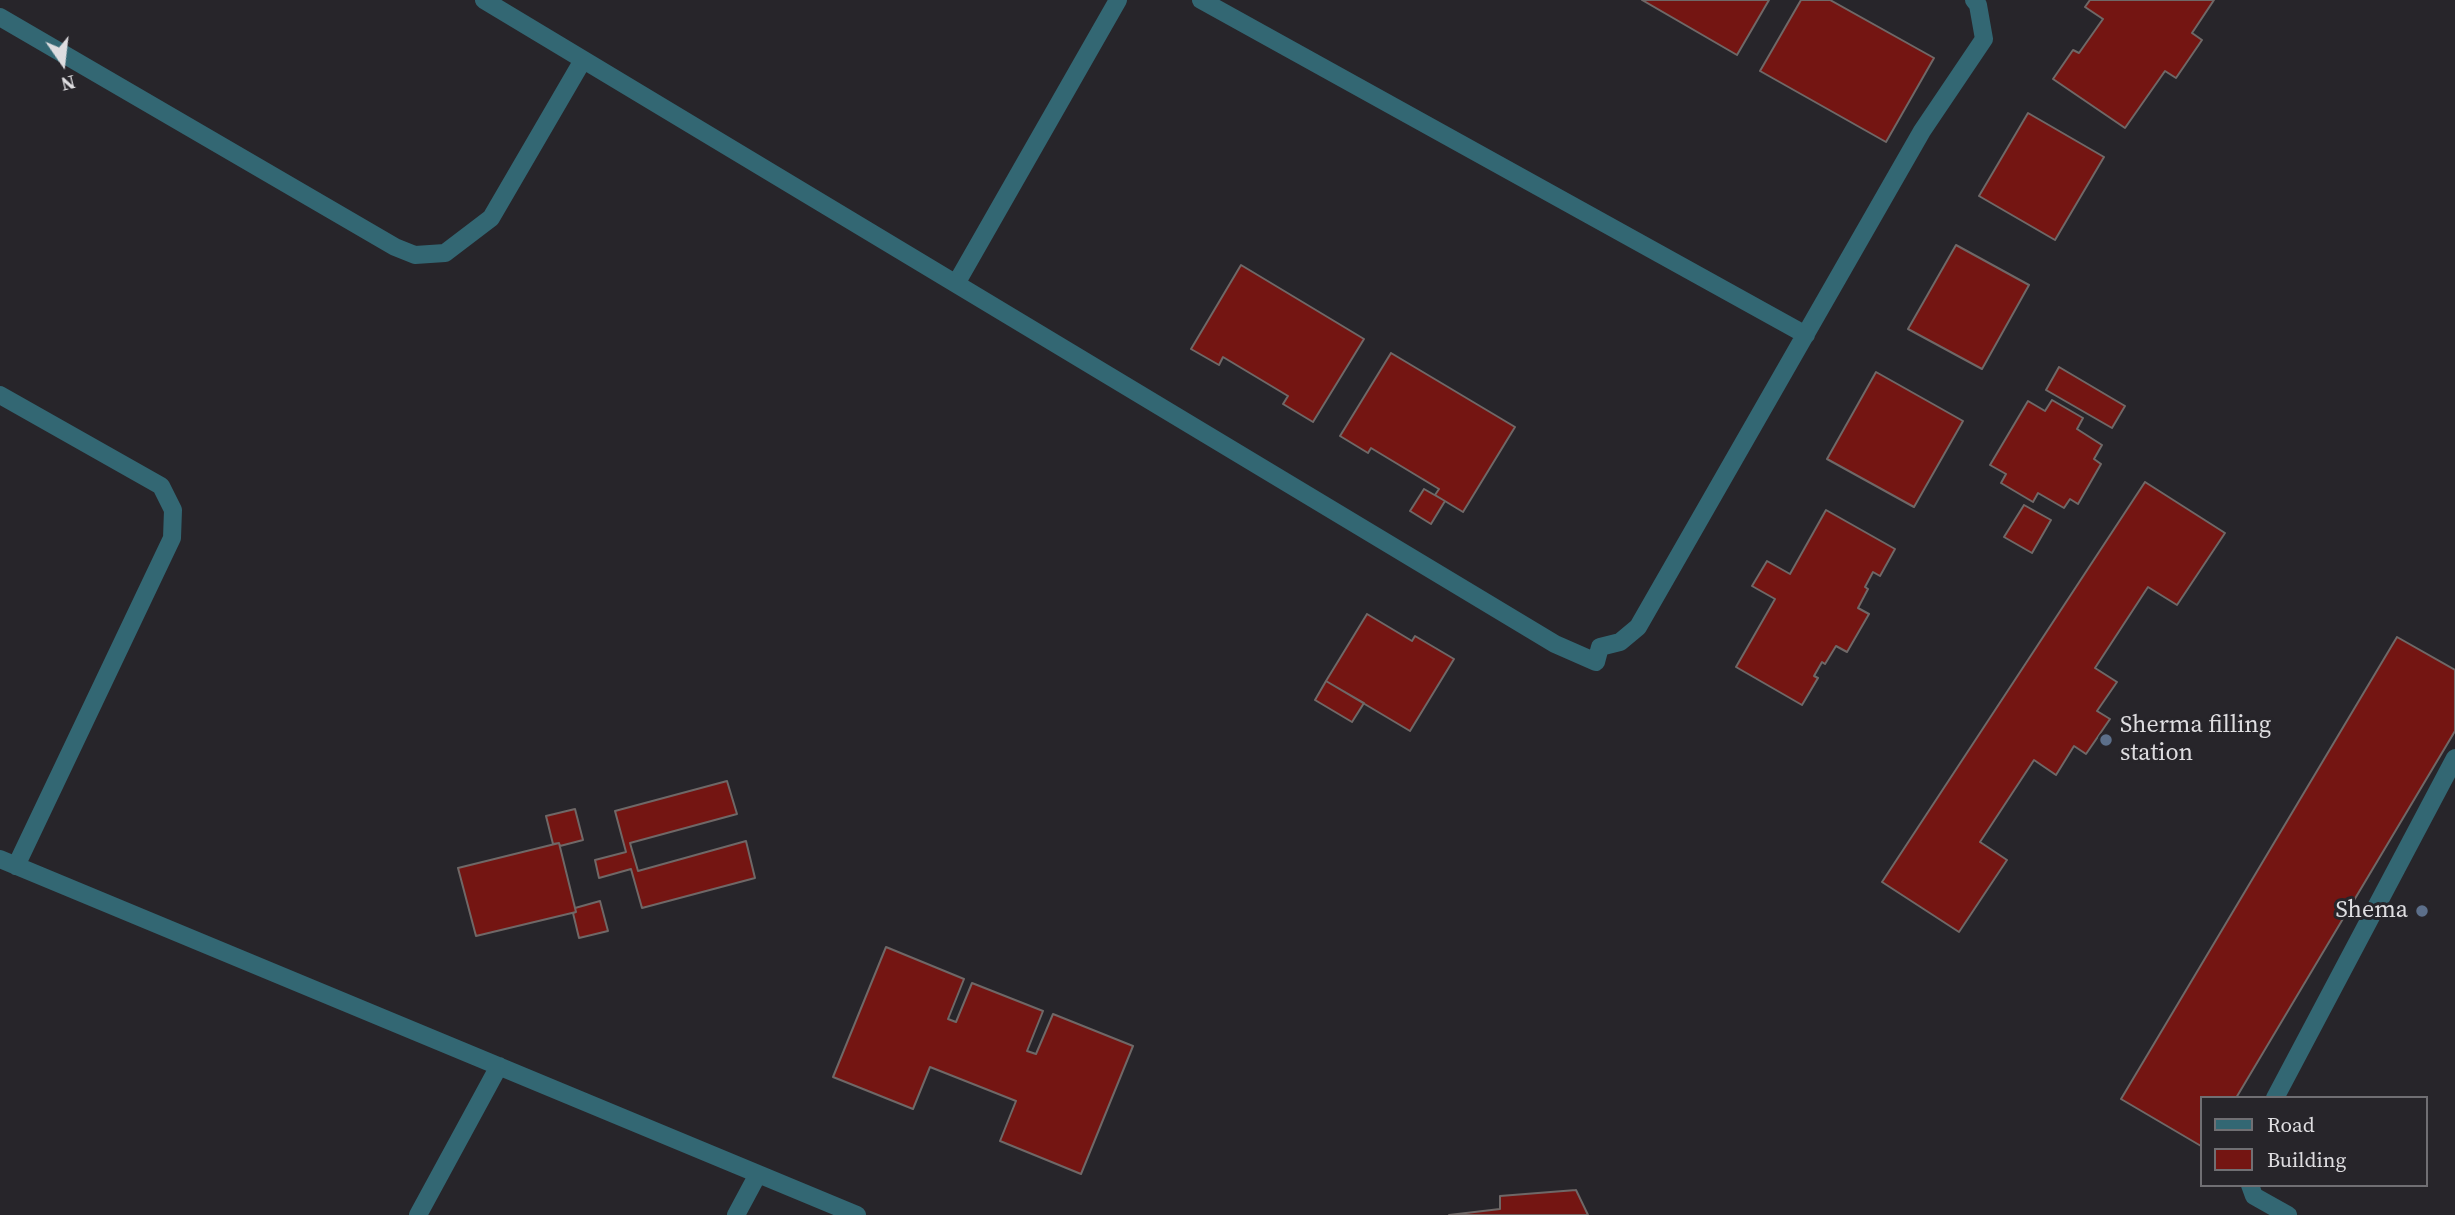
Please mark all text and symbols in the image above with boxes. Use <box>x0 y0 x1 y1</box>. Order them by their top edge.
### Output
north arrow <box>28 28 98 98</box>
text: N <box>58 69 78 98</box>
place label: Sherma filling station <box>2120 712 2271 768</box>
marker: Sherma filling station <box>2098 732 2114 748</box>
place label: Shema <box>2335 897 2408 925</box>
marker: Shema <box>2414 903 2430 919</box>
legend <box>2200 1096 2427 1187</box>
text: Road <box>2267 1110 2315 1139</box>
text: Building <box>2267 1145 2346 1174</box>

